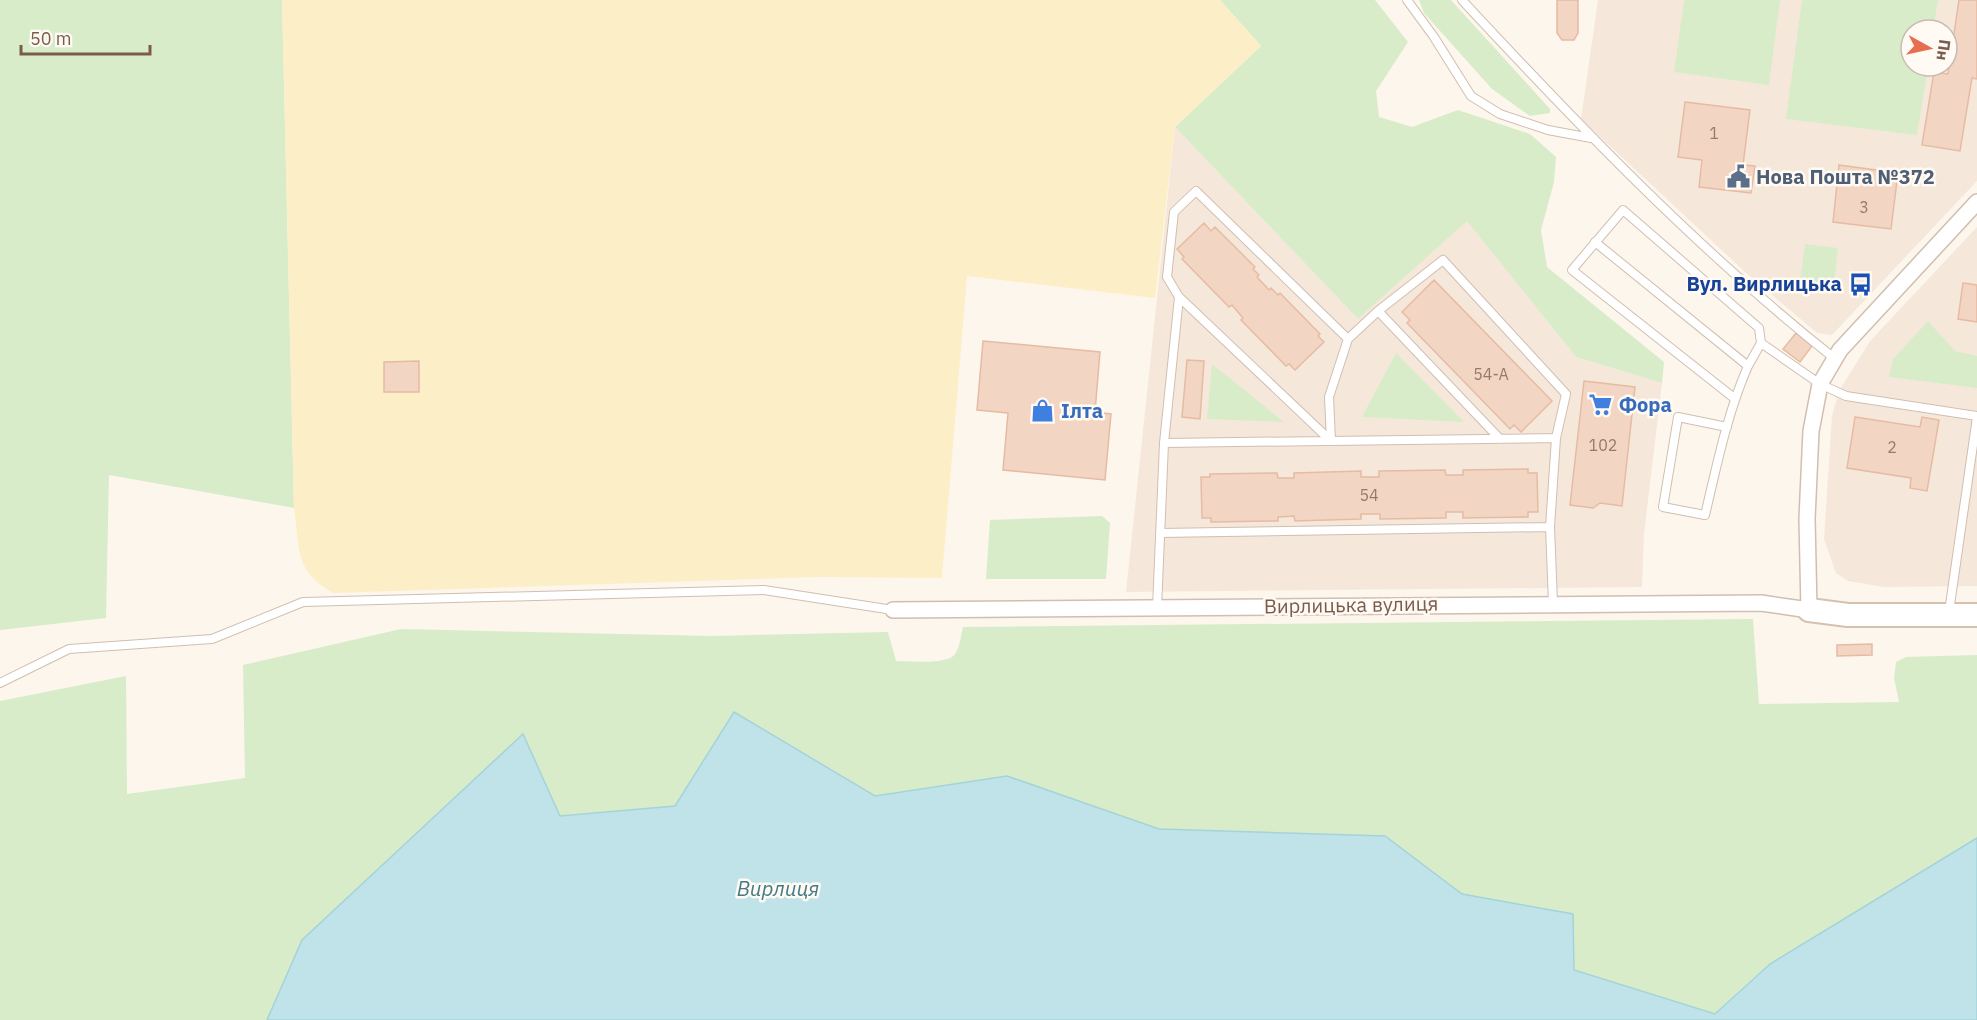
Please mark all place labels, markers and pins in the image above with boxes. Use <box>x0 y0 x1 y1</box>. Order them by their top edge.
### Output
place label: Нова Пошта №372 <box>1756 163 1935 190</box>
public building icon: Нова Пошта №372 <box>1725 164 1751 190</box>
place label: Вул. Вирлицька <box>1686 270 1842 297</box>
bus stop icon: Вул. Вирлицька <box>1847 271 1873 297</box>
place label: Фора <box>1619 391 1672 418</box>
supermarket icon: Фора <box>1588 392 1614 418</box>
place label: Ілта <box>1061 397 1103 424</box>
shop icon: Ілта <box>1030 398 1056 424</box>

